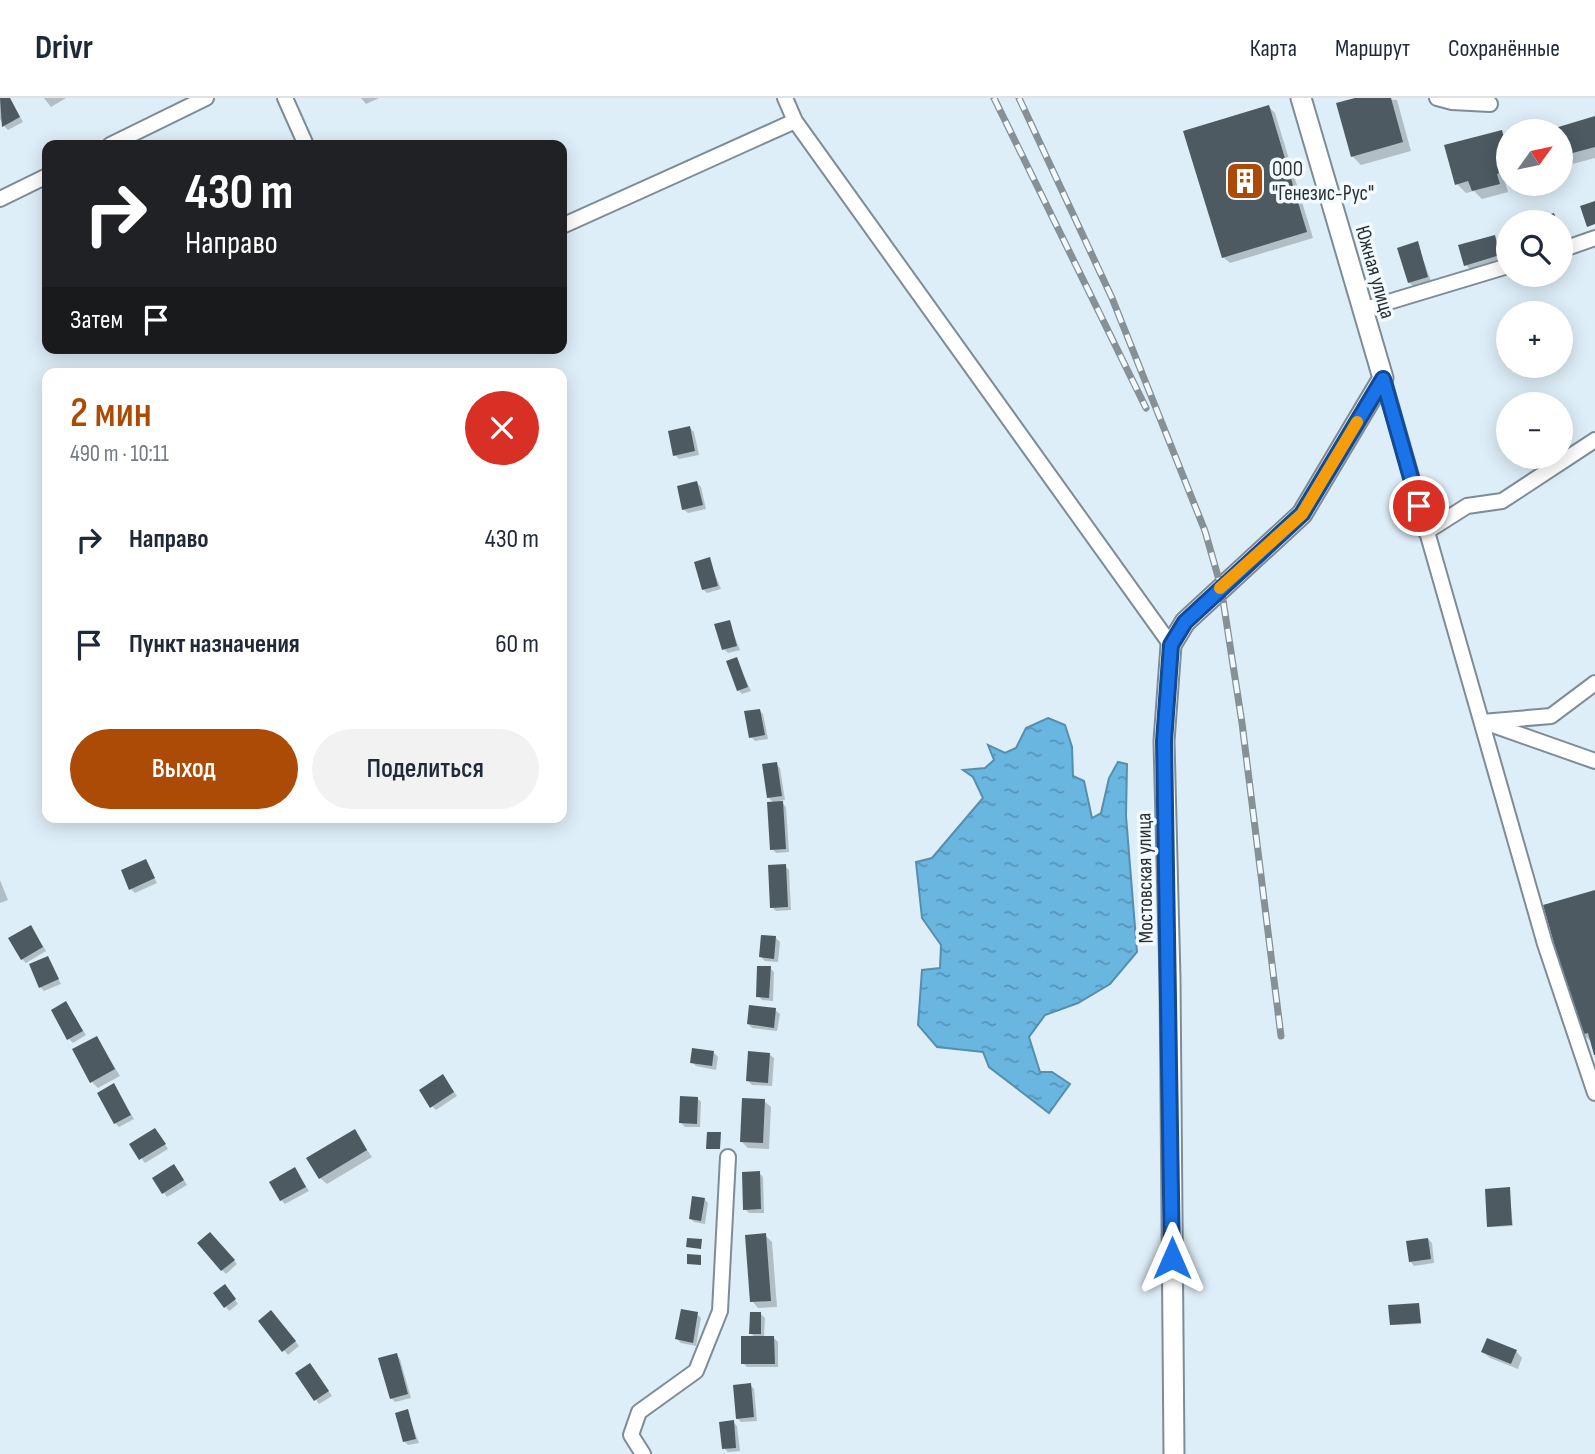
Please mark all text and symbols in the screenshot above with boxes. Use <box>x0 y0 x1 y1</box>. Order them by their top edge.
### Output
text: Drivr <box>35 28 93 68</box>
text: Карта <box>1250 34 1297 63</box>
text: Маршрут <box>1335 34 1410 63</box>
text: Сохранённые <box>1448 34 1560 63</box>
north arrow <box>1496 119 1573 196</box>
map controls <box>1496 119 1573 469</box>
place label: ООО "Генезис-Рус" <box>1272 157 1374 206</box>
building icon: ООО "Генезис-Рус" <box>1224 160 1266 202</box>
text: 430 m <box>185 164 293 223</box>
icon: right <box>70 168 161 259</box>
button: search <box>1496 210 1573 287</box>
street label: Южная улица <box>1350 223 1400 321</box>
text: Направо <box>185 224 278 263</box>
icon: arrive <box>137 301 175 339</box>
button: + <box>1496 301 1573 378</box>
text: Затем <box>70 305 123 336</box>
text: 2 мин <box>70 388 152 439</box>
button: close <box>465 391 539 465</box>
button: − <box>1496 392 1573 469</box>
text: 490 m · 10:11 <box>70 440 169 468</box>
pin <box>1389 476 1449 536</box>
icon: arrive <box>1400 487 1438 525</box>
icon: right <box>70 521 108 559</box>
text: Направо <box>129 524 208 555</box>
text: 430 m <box>485 524 539 555</box>
icon: arrive <box>70 626 108 664</box>
text: Пункт назначения <box>129 629 300 660</box>
text: 60 m <box>495 629 539 660</box>
button: Выход <box>70 729 298 809</box>
button: Поделиться <box>312 729 539 809</box>
street label: Мостовская улица <box>1131 812 1159 944</box>
position arrow <box>1135 1221 1209 1295</box>

